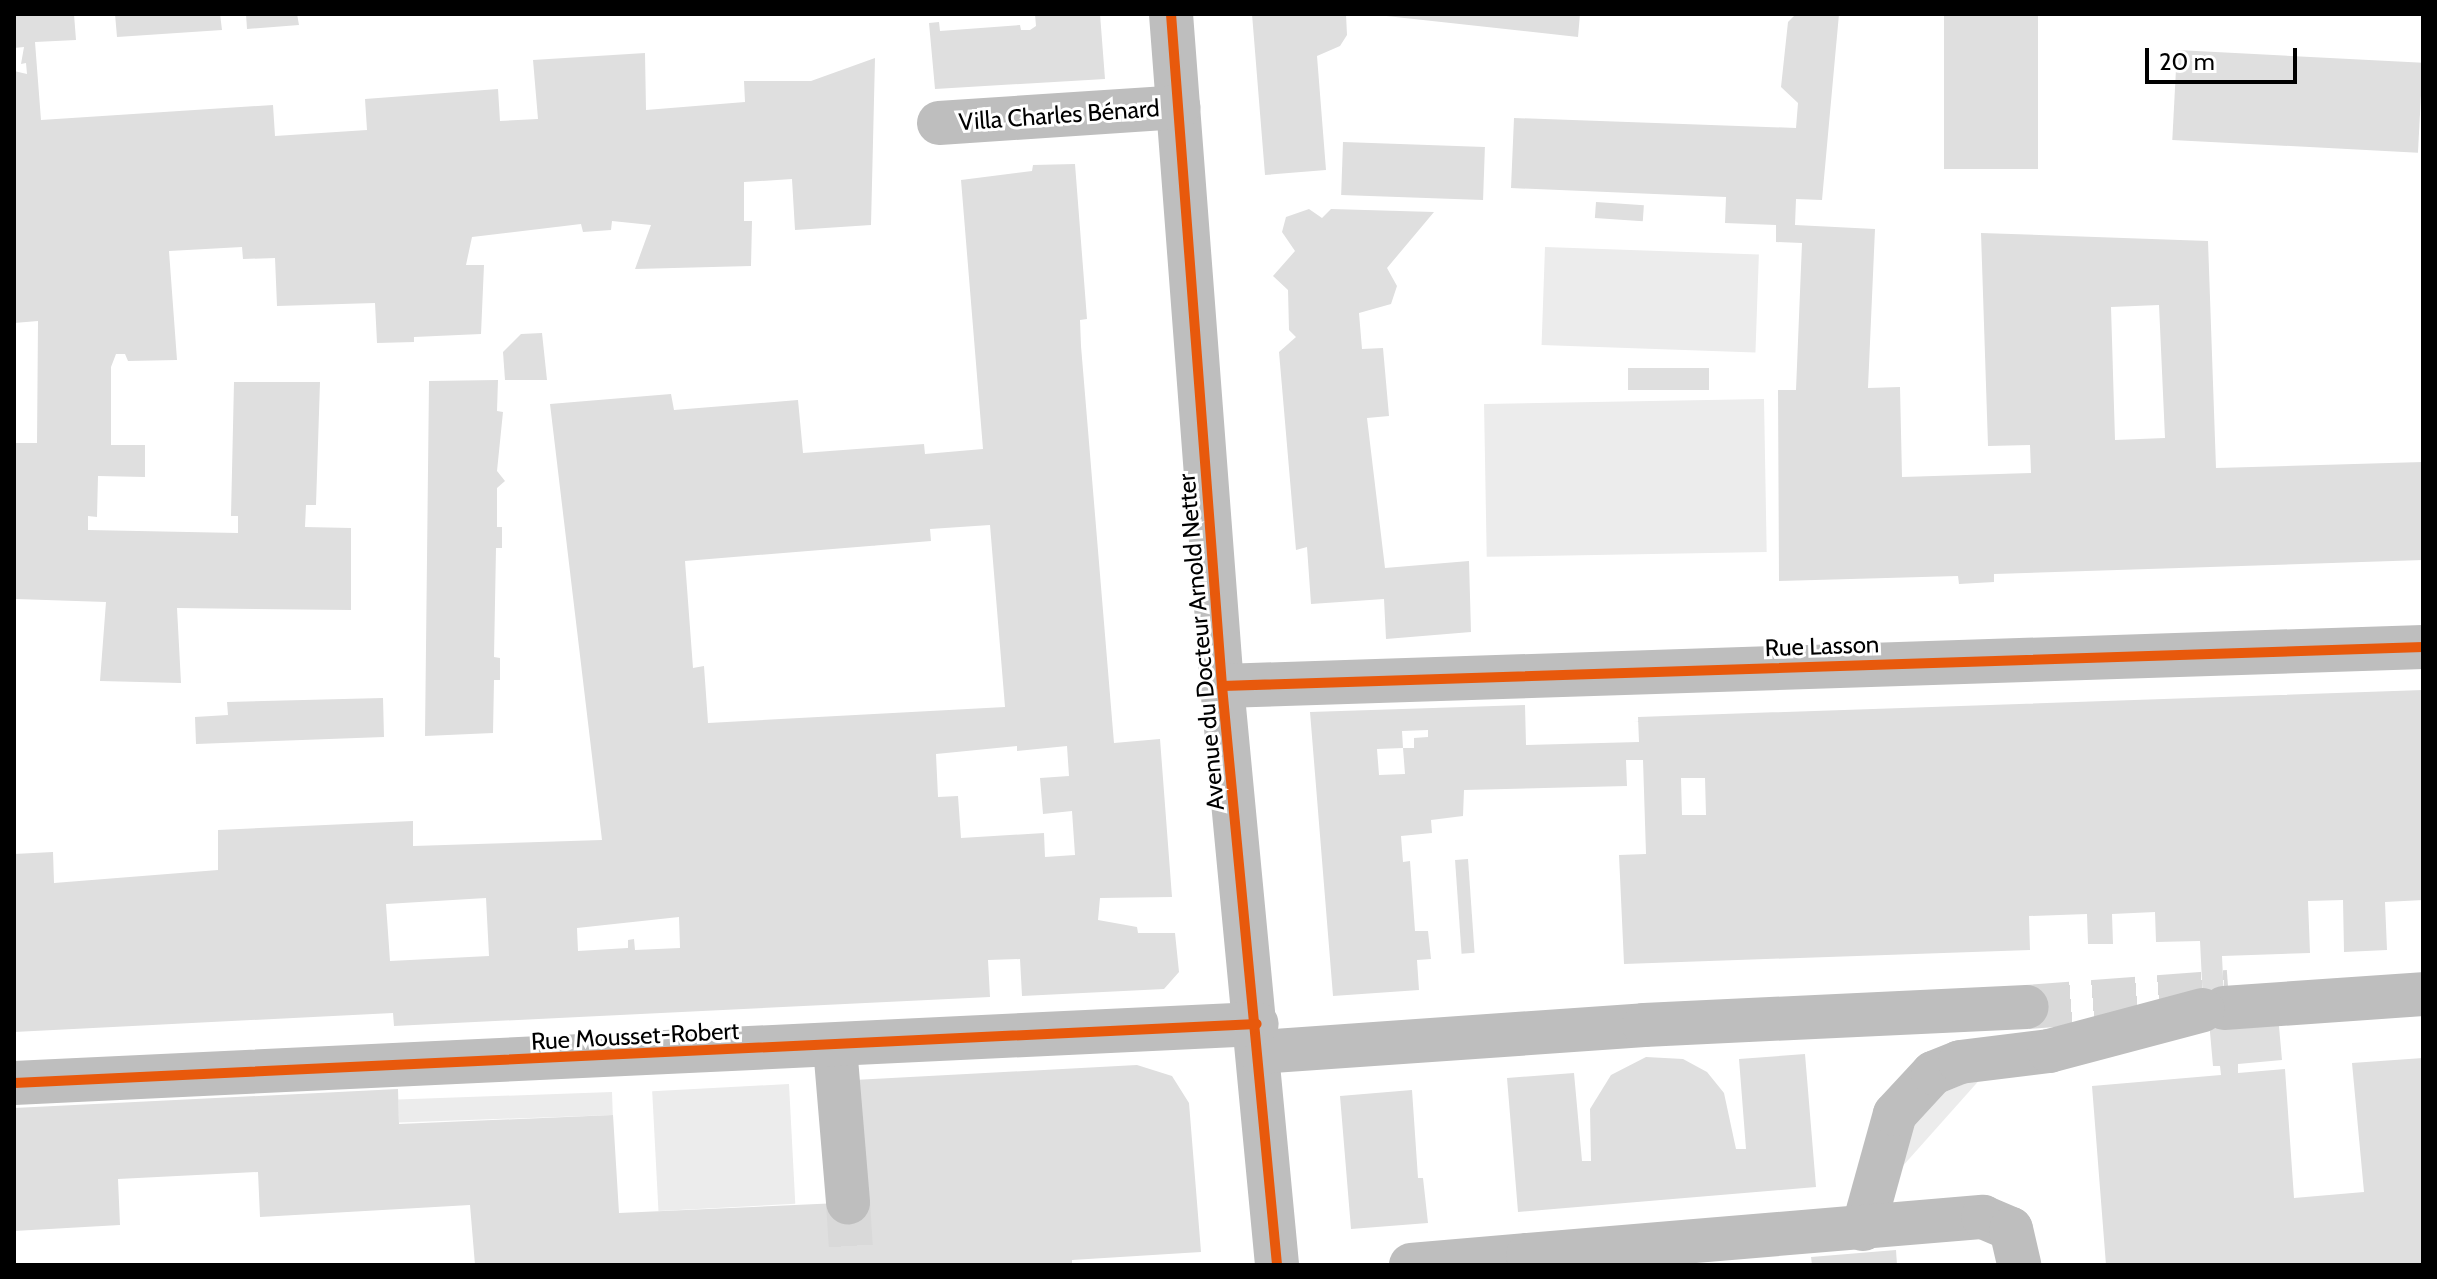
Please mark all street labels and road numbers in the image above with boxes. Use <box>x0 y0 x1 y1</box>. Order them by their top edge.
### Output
street label: Villa Charles Bénard <box>958 94 1160 136</box>
street label: Avenue du Docteur Arnold Netter <box>1172 472 1230 812</box>
street label: Rue Lasson <box>1764 630 1880 662</box>
street label: Rue Mousset-Robert <box>530 1016 740 1056</box>

